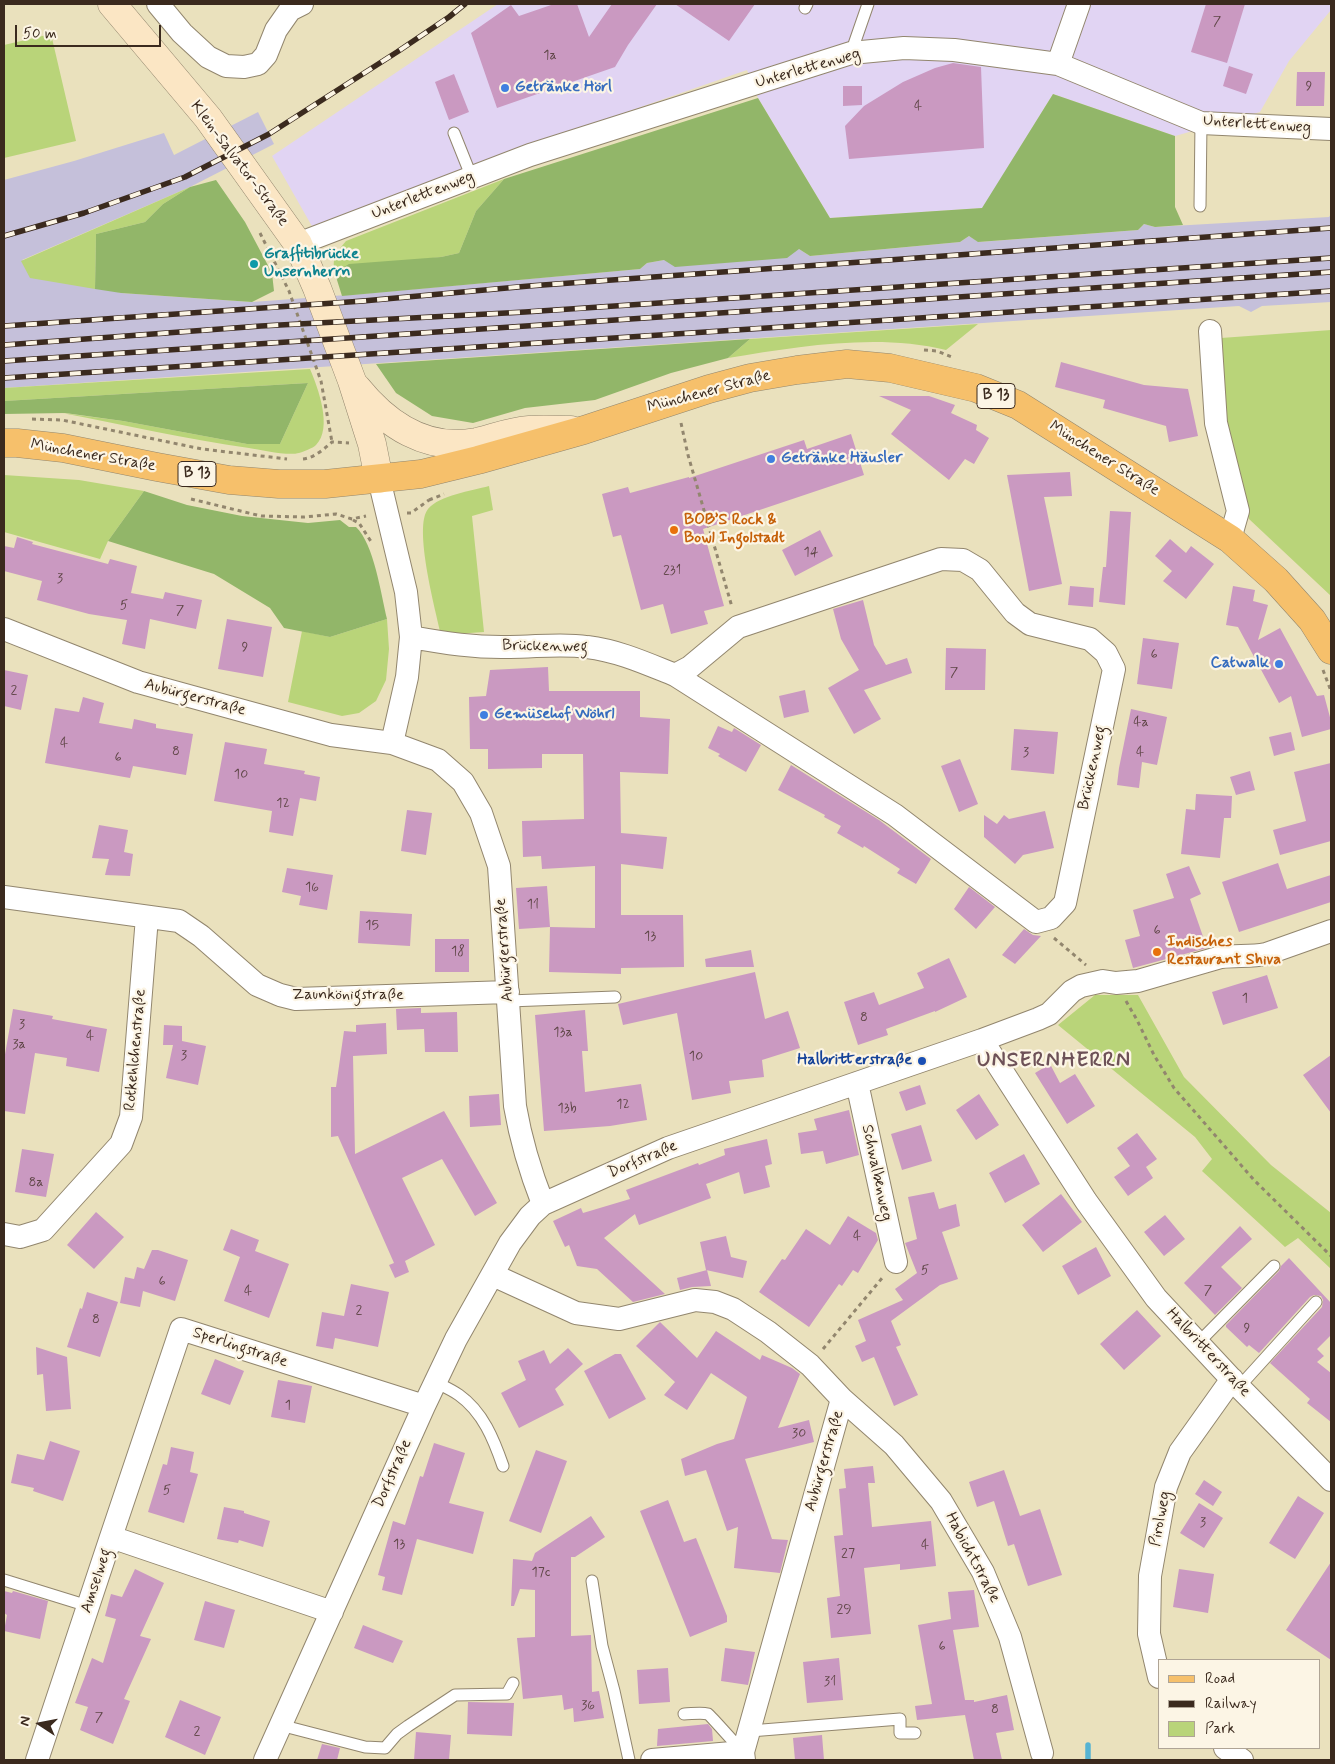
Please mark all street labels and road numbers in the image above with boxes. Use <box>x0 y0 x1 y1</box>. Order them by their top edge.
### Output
street label: Unterlettenweg <box>753 45 863 93</box>
street label: Klein-Salvator-Straße <box>186 97 292 231</box>
street label: Unterlettenweg <box>1202 112 1312 138</box>
street label: Unterlettenweg <box>369 168 477 224</box>
street label: Münchener Straße <box>645 366 773 418</box>
road number: B 13 <box>977 384 1015 408</box>
street label: Münchener Straße <box>1045 417 1163 501</box>
street label: Münchener Straße <box>29 436 157 476</box>
road number: B 13 <box>178 462 216 486</box>
street label: Brückenweg <box>502 637 588 657</box>
street label: Aubürgerstraße <box>142 675 248 721</box>
street label: Brückenweg <box>1075 724 1111 812</box>
street label: Aubürgerstraße <box>492 897 518 1003</box>
street label: Zaunkönigstraße <box>292 986 404 1006</box>
street label: Rotkehlchenstraße <box>121 988 151 1112</box>
street label: Schwalbenweg <box>856 1123 896 1223</box>
street label: Dorfstraße <box>605 1137 681 1183</box>
street label: Halbritterstraße <box>1162 1304 1254 1402</box>
street label: Sperlingstraße <box>190 1324 290 1372</box>
street label: Aubürgerstraße <box>801 1408 849 1514</box>
street label: Dorfstraße <box>369 1437 417 1511</box>
street label: Pirolweg <box>1146 1490 1176 1548</box>
street label: Habichtstraße <box>940 1510 1004 1606</box>
street label: Amselweg <box>78 1546 116 1616</box>

